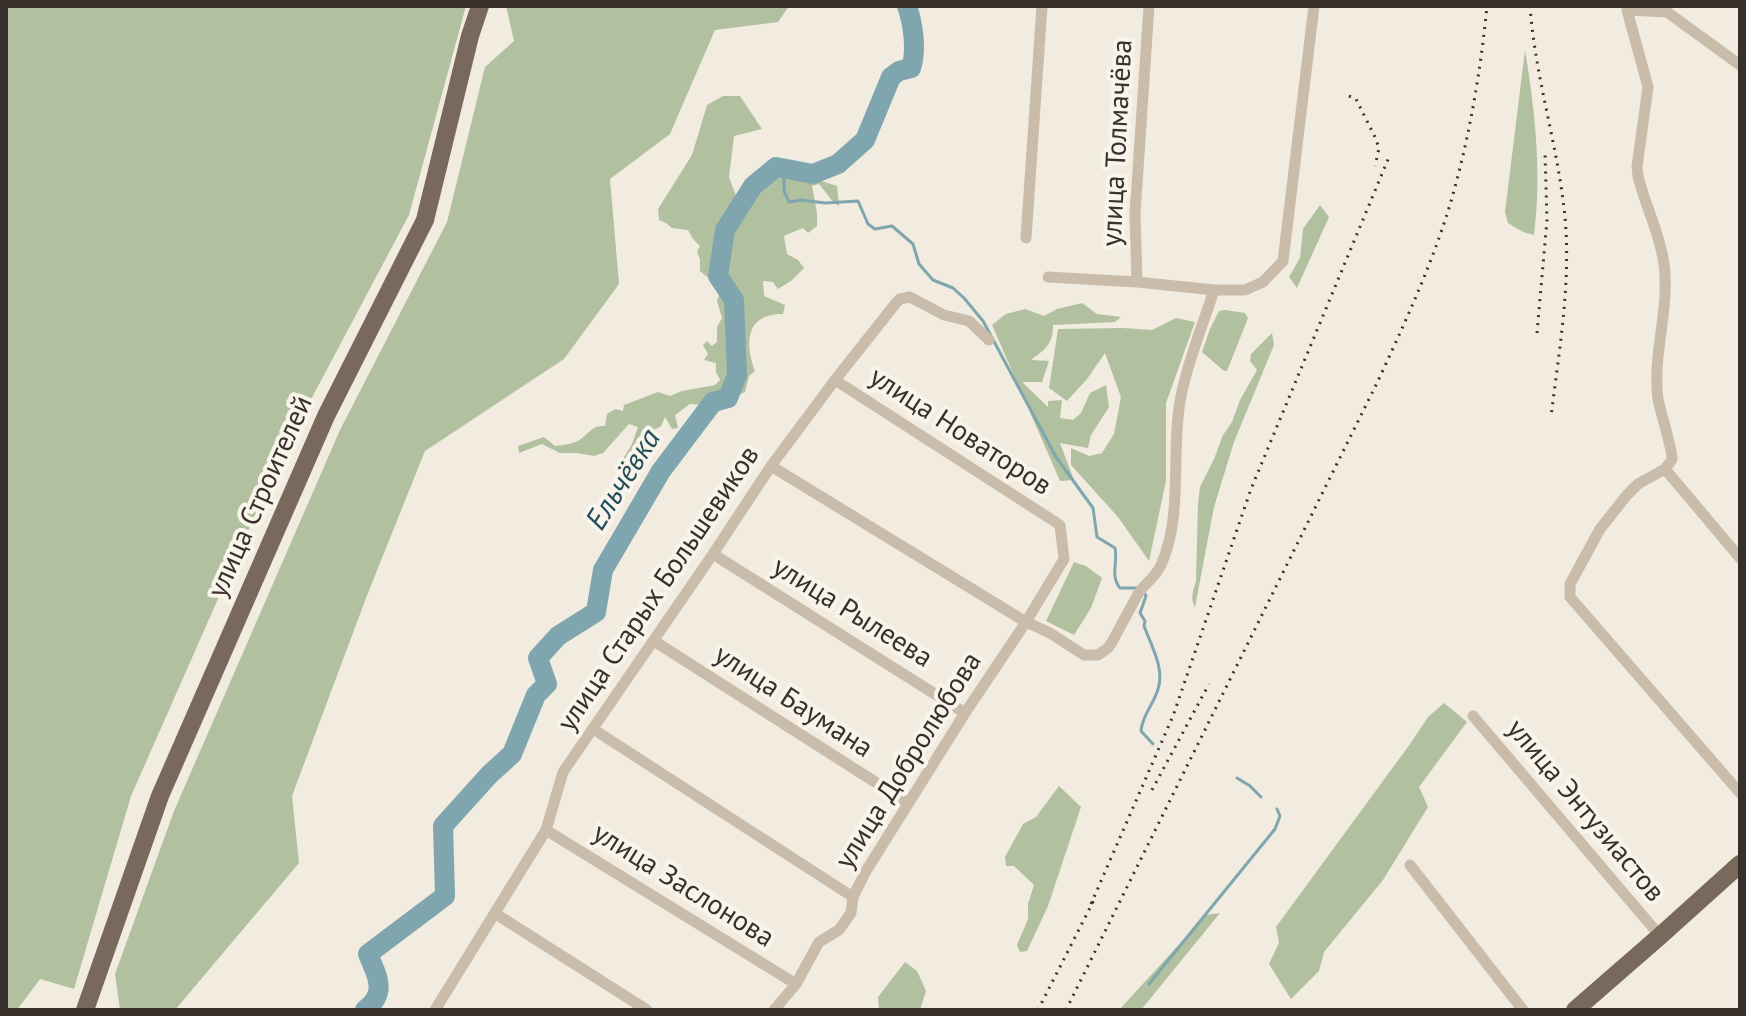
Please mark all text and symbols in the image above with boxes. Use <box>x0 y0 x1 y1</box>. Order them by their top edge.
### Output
street label: улица Толмачёва <box>1096 39 1140 247</box>
street label: улица Новаторов <box>863 361 1057 503</box>
street label: улица Строителей <box>201 391 321 603</box>
water label: Ельчёвка <box>579 423 669 537</box>
street label: улица Старых Большевиков <box>551 440 767 738</box>
street label: улица Рылеева <box>766 551 938 675</box>
street label: улица Баумана <box>708 638 878 766</box>
street label: улица Добролюбова <box>829 647 989 875</box>
street label: улица Энтузиастов <box>1499 713 1671 909</box>
street label: улица Заслонова <box>586 817 780 955</box>

